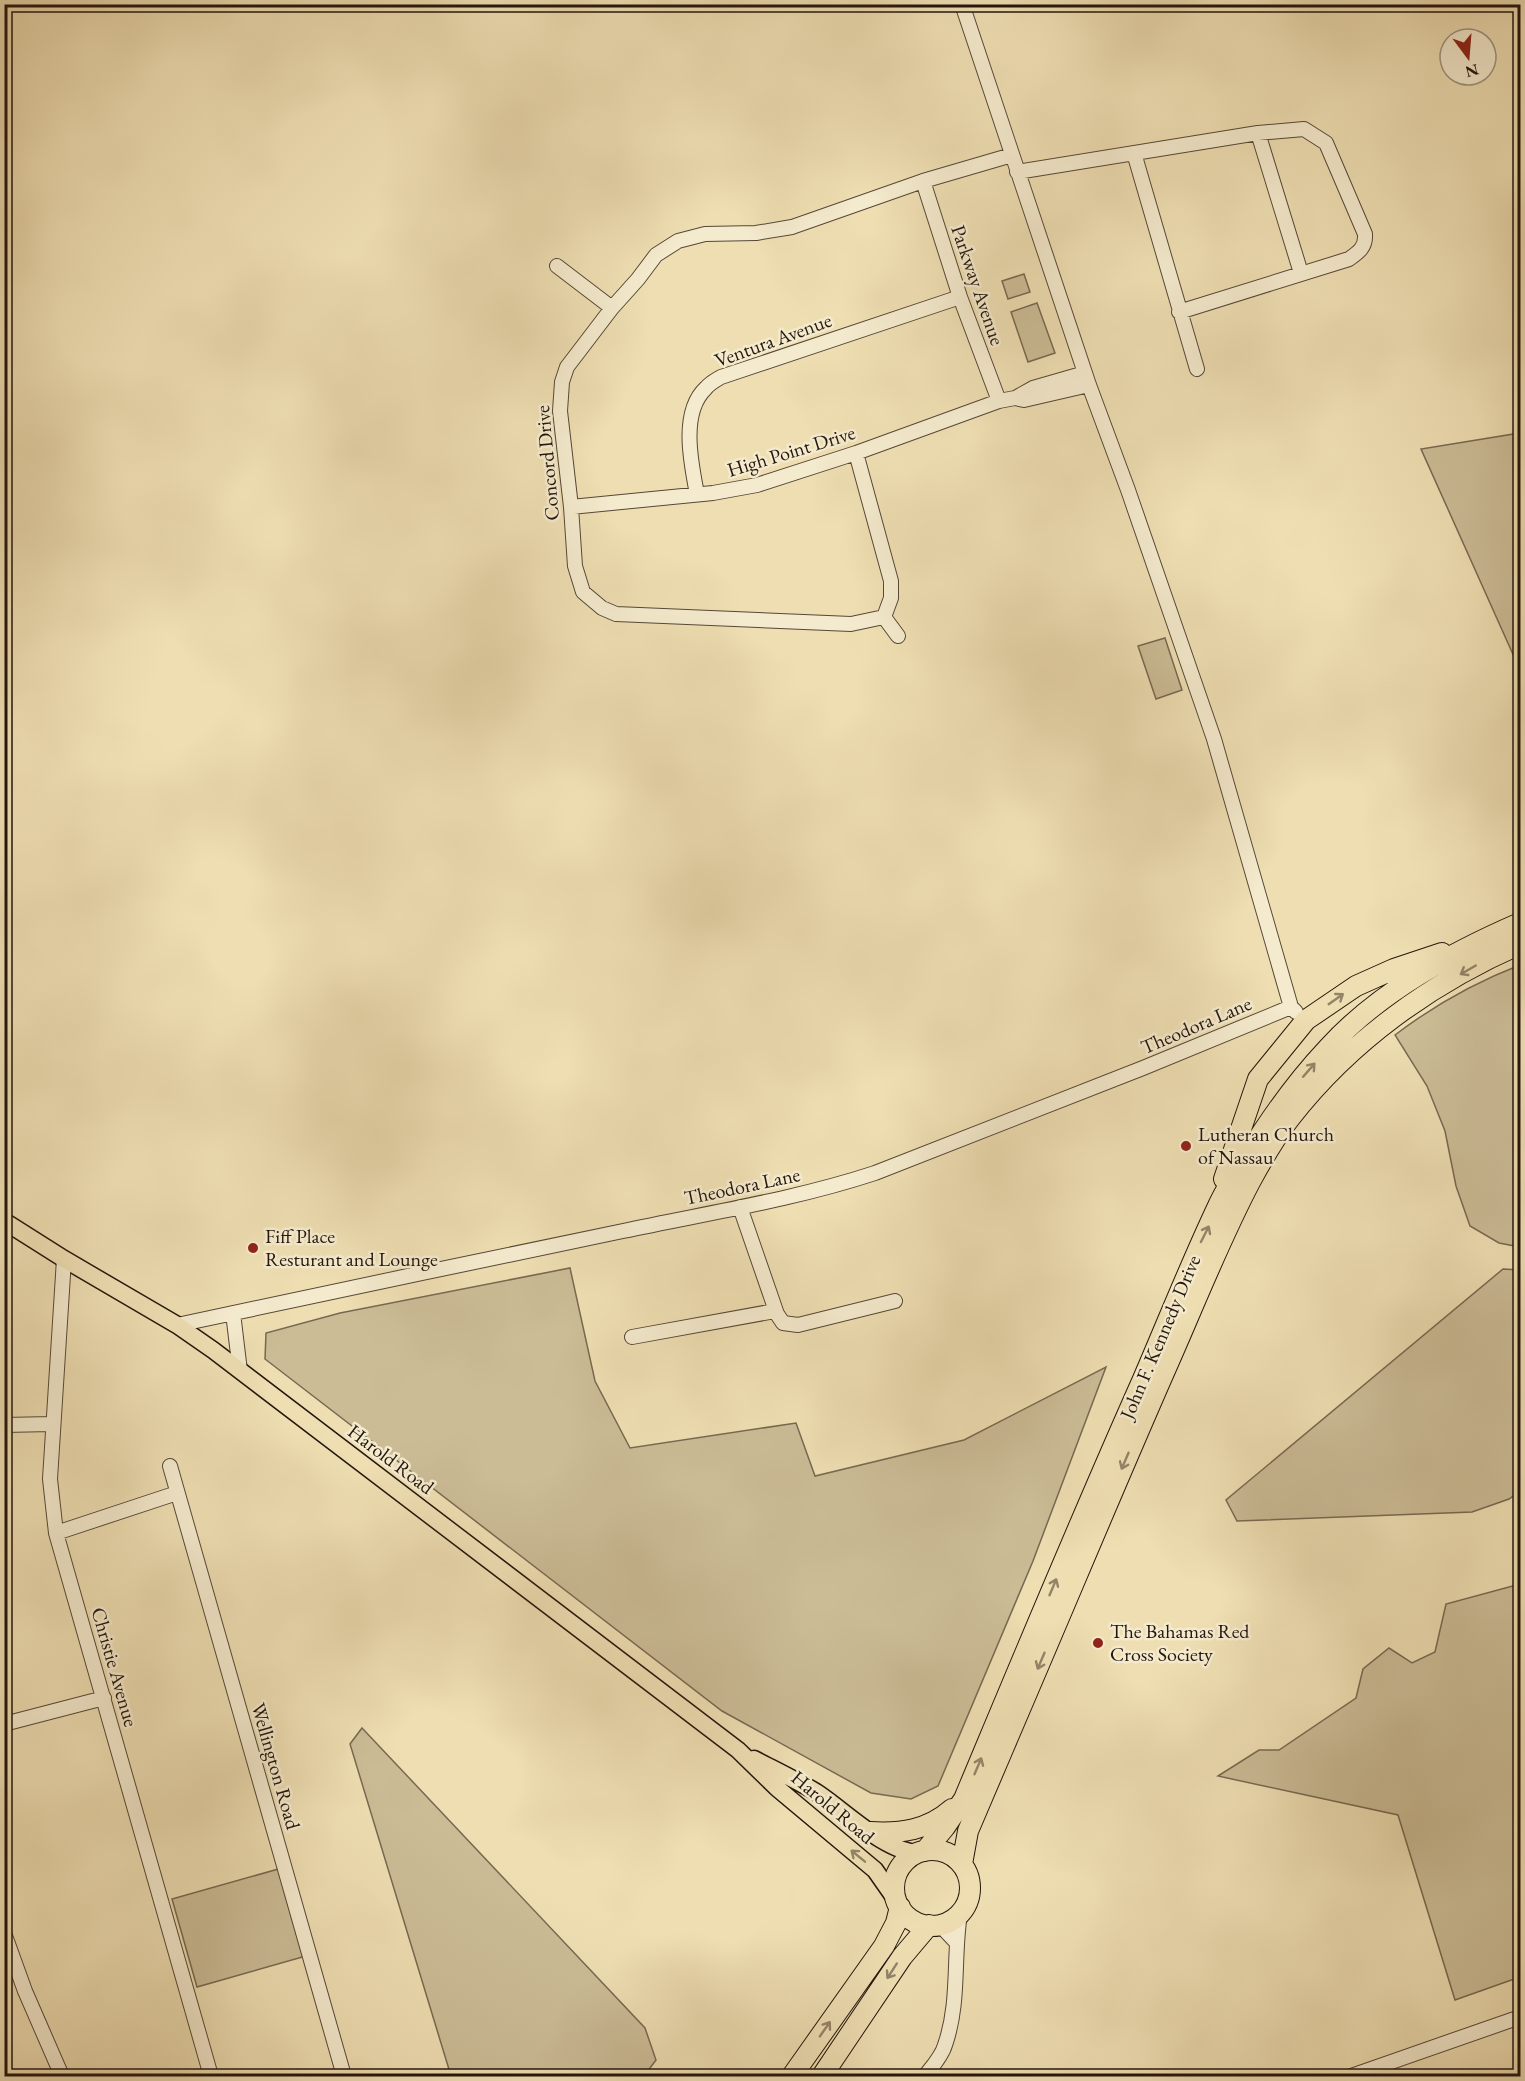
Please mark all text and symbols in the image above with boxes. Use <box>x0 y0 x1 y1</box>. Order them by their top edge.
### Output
north arrow <box>1438 27 1498 87</box>
text: N <box>1463 59 1481 83</box>
street label: Parkway Avenue <box>945 221 1011 349</box>
street label: Ventura Avenue <box>711 307 835 373</box>
street label: Concord Drive <box>529 404 565 522</box>
street label: High Point Drive <box>724 419 858 483</box>
one-way arrow <box>1460 964 1477 976</box>
street label: Theodora Lane <box>1137 990 1256 1060</box>
one-way arrow <box>1328 993 1345 1006</box>
one-way arrow <box>1302 1063 1316 1078</box>
place label: Lutheran Church of Nassau <box>1198 1121 1334 1170</box>
marker: Lutheran Church of Nassau <box>1179 1139 1193 1153</box>
street label: Theodora Lane <box>682 1161 803 1211</box>
place label: Fiff Place Resturant and Lounge <box>265 1223 438 1272</box>
one-way arrow <box>1200 1226 1212 1244</box>
marker: Fiff Place Resturant and Lounge <box>246 1241 260 1255</box>
street label: John F. Kennedy Drive <box>1113 1251 1206 1425</box>
street label: Harold Road <box>343 1418 440 1500</box>
one-way arrow <box>1119 1452 1130 1470</box>
one-way arrow <box>1048 1578 1059 1596</box>
street label: Christie Avenue <box>86 1604 144 1730</box>
place label: The Bahamas Red Cross Society <box>1110 1618 1250 1667</box>
marker: The Bahamas Red Cross Society <box>1091 1636 1105 1650</box>
one-way arrow <box>1035 1651 1046 1669</box>
street label: Wellington Road <box>246 1700 307 1833</box>
one-way arrow <box>973 1758 984 1776</box>
street label: Harold Road <box>786 1765 881 1850</box>
one-way arrow <box>851 1850 867 1863</box>
one-way arrow <box>886 1962 898 1979</box>
one-way arrow <box>819 2021 831 2037</box>

